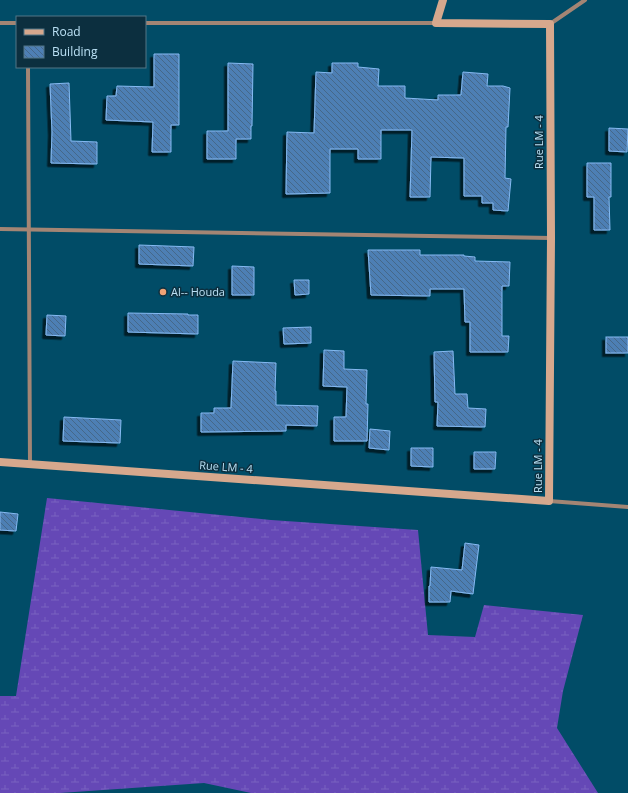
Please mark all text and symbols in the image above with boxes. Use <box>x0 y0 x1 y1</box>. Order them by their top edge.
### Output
legend <box>16 16 146 68</box>
text: Road <box>52 23 81 40</box>
text: Building <box>52 43 98 60</box>
street label: Rue LM - 4 <box>531 114 546 169</box>
place label: Al-- Houda <box>171 284 225 299</box>
marker: Al-- Houda <box>158 287 168 297</box>
street label: Rue LM - 4 <box>530 438 545 493</box>
street label: Rue LM - 4 <box>199 457 254 476</box>

